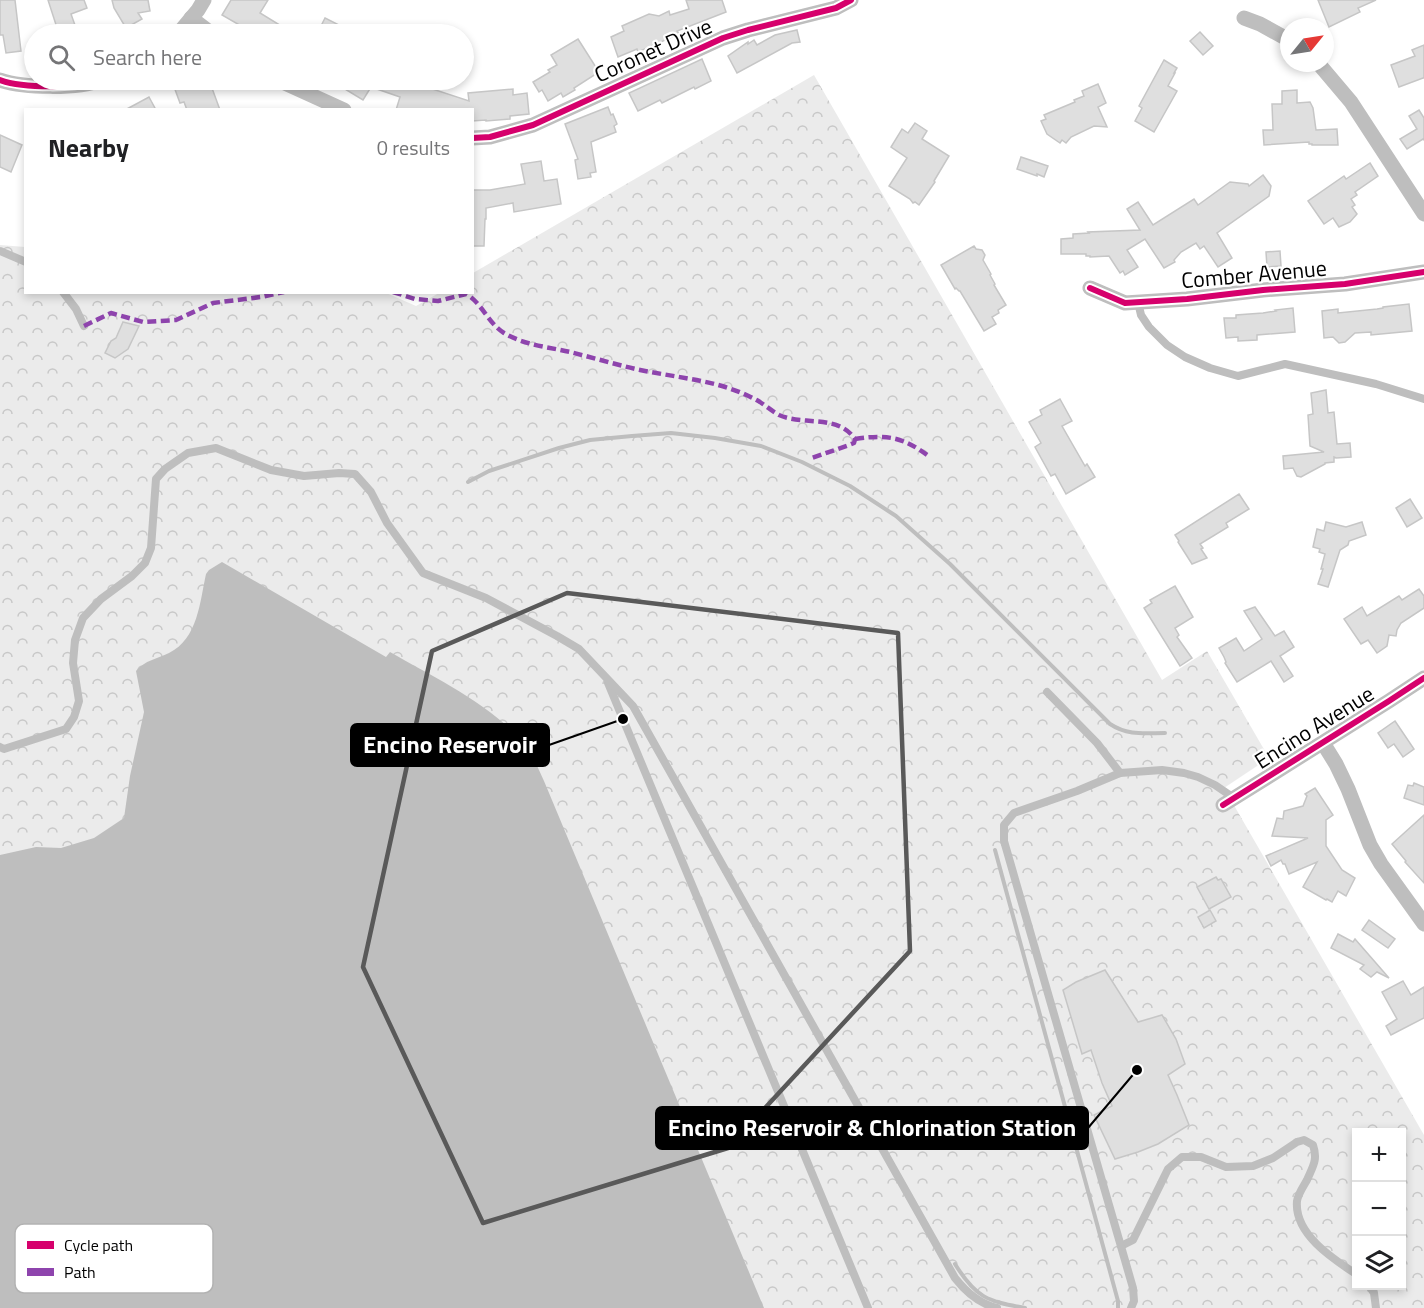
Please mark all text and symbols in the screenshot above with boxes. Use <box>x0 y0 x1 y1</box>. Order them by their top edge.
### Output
street label: Coronet Drive <box>589 9 717 91</box>
north arrow <box>1280 18 1334 72</box>
search box <box>24 24 474 90</box>
text: Search here <box>93 40 202 74</box>
icon: search <box>45 41 78 74</box>
text: Nearby <box>48 128 129 167</box>
text: 0 results <box>377 132 450 163</box>
street label: Comber Avenue <box>1180 251 1328 297</box>
street label: Encino Avenue <box>1248 677 1380 777</box>
callout: Encino Reservoir <box>351 724 549 766</box>
text: Encino Reservoir <box>363 726 537 762</box>
callout: Encino Reservoir & Chlorination Station <box>656 1107 1088 1149</box>
text: Encino Reservoir & Chlorination Station <box>668 1109 1076 1145</box>
map controls <box>1352 1128 1406 1290</box>
button: + <box>1352 1128 1406 1182</box>
button: − <box>1352 1182 1406 1236</box>
legend <box>15 1224 213 1293</box>
text: Cycle path <box>64 1233 133 1257</box>
button: layers <box>1352 1236 1406 1290</box>
text: Path <box>64 1260 96 1284</box>

